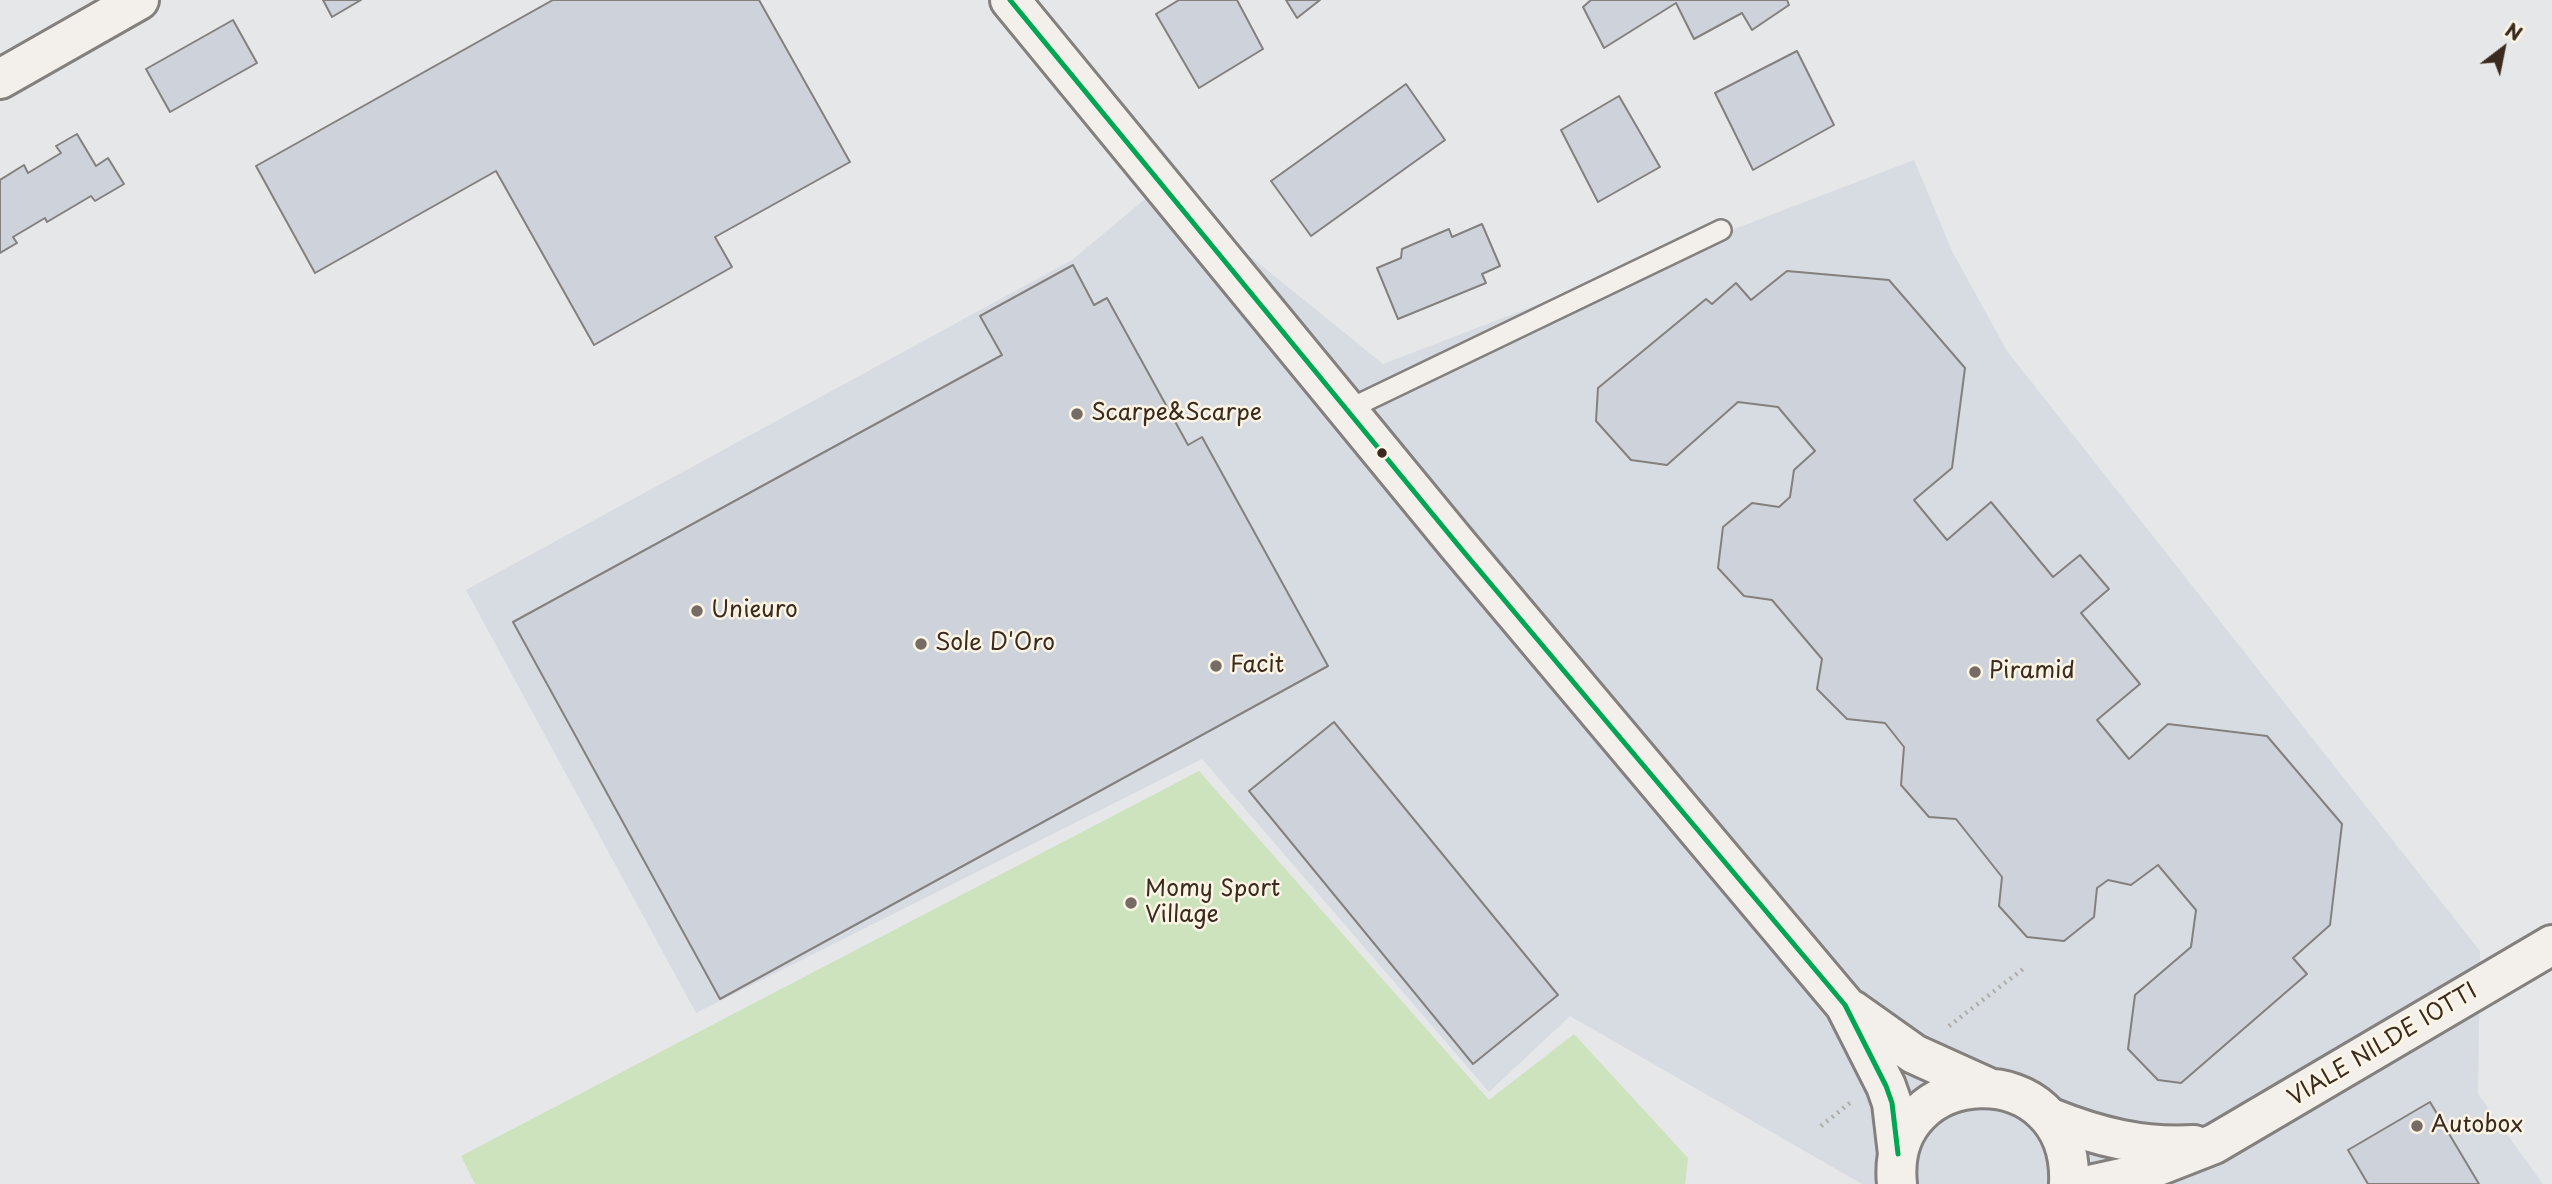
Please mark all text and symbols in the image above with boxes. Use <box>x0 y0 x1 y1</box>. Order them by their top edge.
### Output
north arrow <box>2468 14 2538 84</box>
text: N <box>2500 15 2528 47</box>
place label: Scarpe&Scarpe <box>1091 400 1262 428</box>
marker: Scarpe&Scarpe <box>1069 406 1085 422</box>
unlabelled marker <box>1375 446 1389 460</box>
place label: Unieuro <box>711 597 798 625</box>
marker: Unieuro <box>689 603 705 619</box>
place label: Sole D'Oro <box>935 630 1055 658</box>
marker: Sole D'Oro <box>913 636 929 652</box>
place label: Facit <box>1230 652 1284 680</box>
marker: Facit <box>1208 658 1224 674</box>
place label: Piramid <box>1989 658 2075 686</box>
marker: Piramid <box>1967 664 1983 680</box>
place label: Momy Sport Village <box>1145 876 1280 930</box>
marker: Momy Sport Village <box>1123 895 1139 911</box>
street label: VIALE NILDE IOTTI <box>2283 978 2483 1112</box>
place label: Autobox <box>2431 1112 2523 1140</box>
marker: Autobox <box>2409 1118 2425 1134</box>

